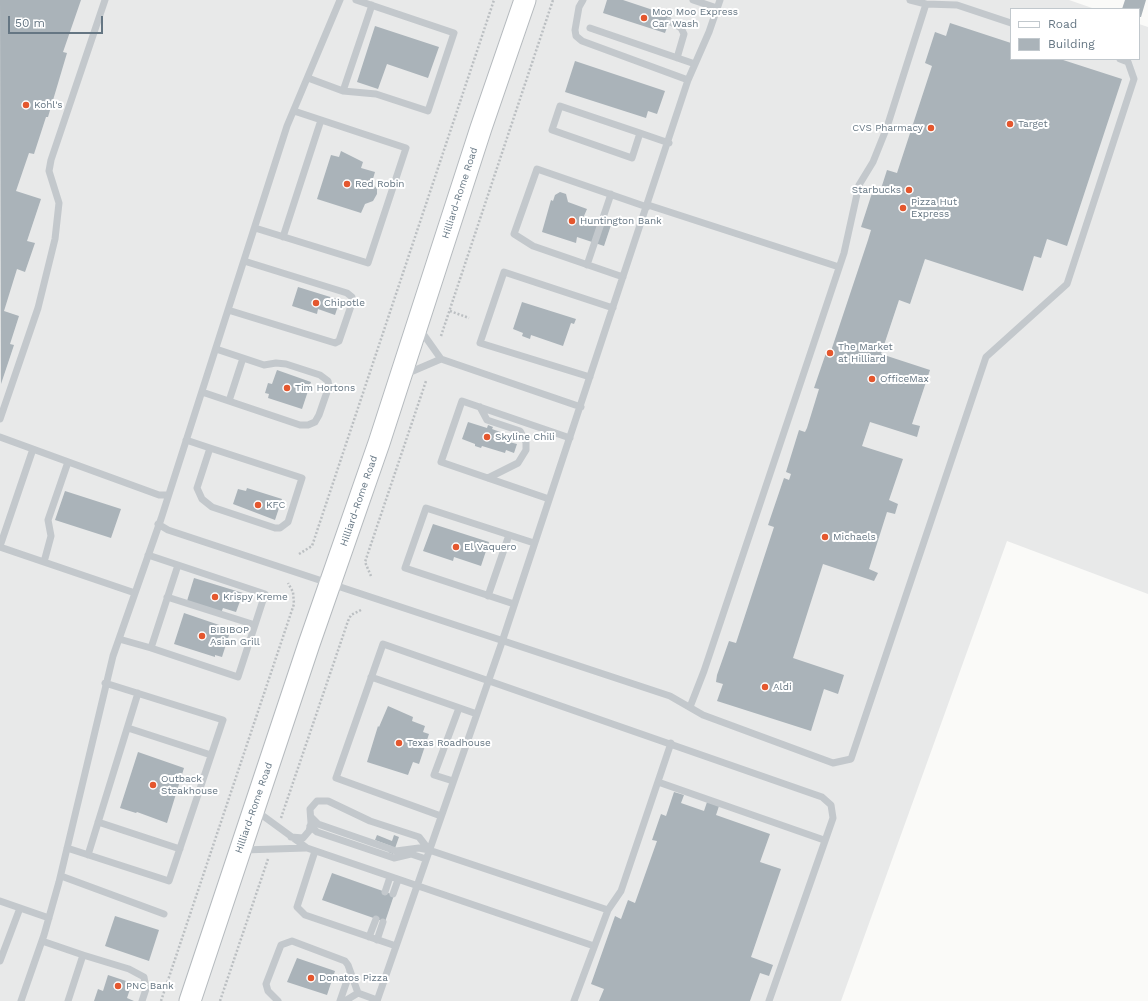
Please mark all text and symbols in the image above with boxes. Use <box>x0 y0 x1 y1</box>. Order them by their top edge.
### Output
place label: Moo Moo Express Car Wash <box>652 6 738 30</box>
scale bar <box>10 8 105 34</box>
legend <box>1010 8 1140 60</box>
marker: Moo Moo Express Car Wash <box>639 13 649 23</box>
text: 50 m <box>15 16 45 30</box>
text: Road <box>1048 17 1077 31</box>
text: Building <box>1048 37 1095 51</box>
place label: Kohl's <box>34 99 63 111</box>
marker: Kohl's <box>21 100 31 110</box>
place label: Target <box>1018 118 1048 130</box>
marker: Target <box>1005 119 1015 129</box>
place label: CVS Pharmacy <box>852 122 923 134</box>
marker: CVS Pharmacy <box>926 123 936 133</box>
street label: Hilliard-Rome Road <box>440 146 480 240</box>
place label: Red Robin <box>355 178 405 190</box>
marker: Red Robin <box>342 179 352 189</box>
place label: Starbucks <box>852 184 901 196</box>
marker: Starbucks <box>904 185 914 195</box>
place label: Pizza Hut Express <box>911 196 957 220</box>
marker: Pizza Hut Express <box>898 203 908 213</box>
place label: Huntington Bank <box>580 215 662 227</box>
marker: Huntington Bank <box>567 216 577 226</box>
place label: Chipotle <box>324 297 365 309</box>
marker: Chipotle <box>311 298 321 308</box>
place label: The Market at Hilliard <box>838 341 893 364</box>
marker: The Market at Hilliard <box>825 348 835 358</box>
place label: OfficeMax <box>880 373 929 385</box>
marker: OfficeMax <box>867 374 877 384</box>
place label: Tim Hortons <box>295 382 355 394</box>
marker: Tim Hortons <box>282 383 292 393</box>
place label: Skyline Chili <box>495 431 555 443</box>
marker: Skyline Chili <box>482 432 492 442</box>
street label: Hilliard-Rome Road <box>338 454 380 548</box>
place label: KFC <box>266 499 285 511</box>
marker: KFC <box>253 500 263 510</box>
place label: Michaels <box>833 531 876 543</box>
marker: Michaels <box>820 532 830 542</box>
place label: El Vaquero <box>464 541 517 553</box>
marker: El Vaquero <box>451 542 461 552</box>
place label: Krispy Kreme <box>223 591 288 603</box>
marker: Krispy Kreme <box>210 592 220 602</box>
place label: BIBIBOP Asian Grill <box>210 624 260 648</box>
marker: BIBIBOP Asian Grill <box>197 631 207 641</box>
place label: Aldi <box>773 681 792 693</box>
marker: Aldi <box>760 682 770 692</box>
place label: Texas Roadhouse <box>407 737 491 749</box>
marker: Texas Roadhouse <box>394 738 404 748</box>
street label: Hilliard-Rome Road <box>233 761 275 855</box>
place label: Outback Steakhouse <box>161 773 218 796</box>
marker: Outback Steakhouse <box>148 780 158 790</box>
place label: Donatos Pizza <box>319 972 388 984</box>
marker: Donatos Pizza <box>306 973 316 983</box>
place label: PNC Bank <box>126 980 174 992</box>
marker: PNC Bank <box>113 981 123 991</box>

